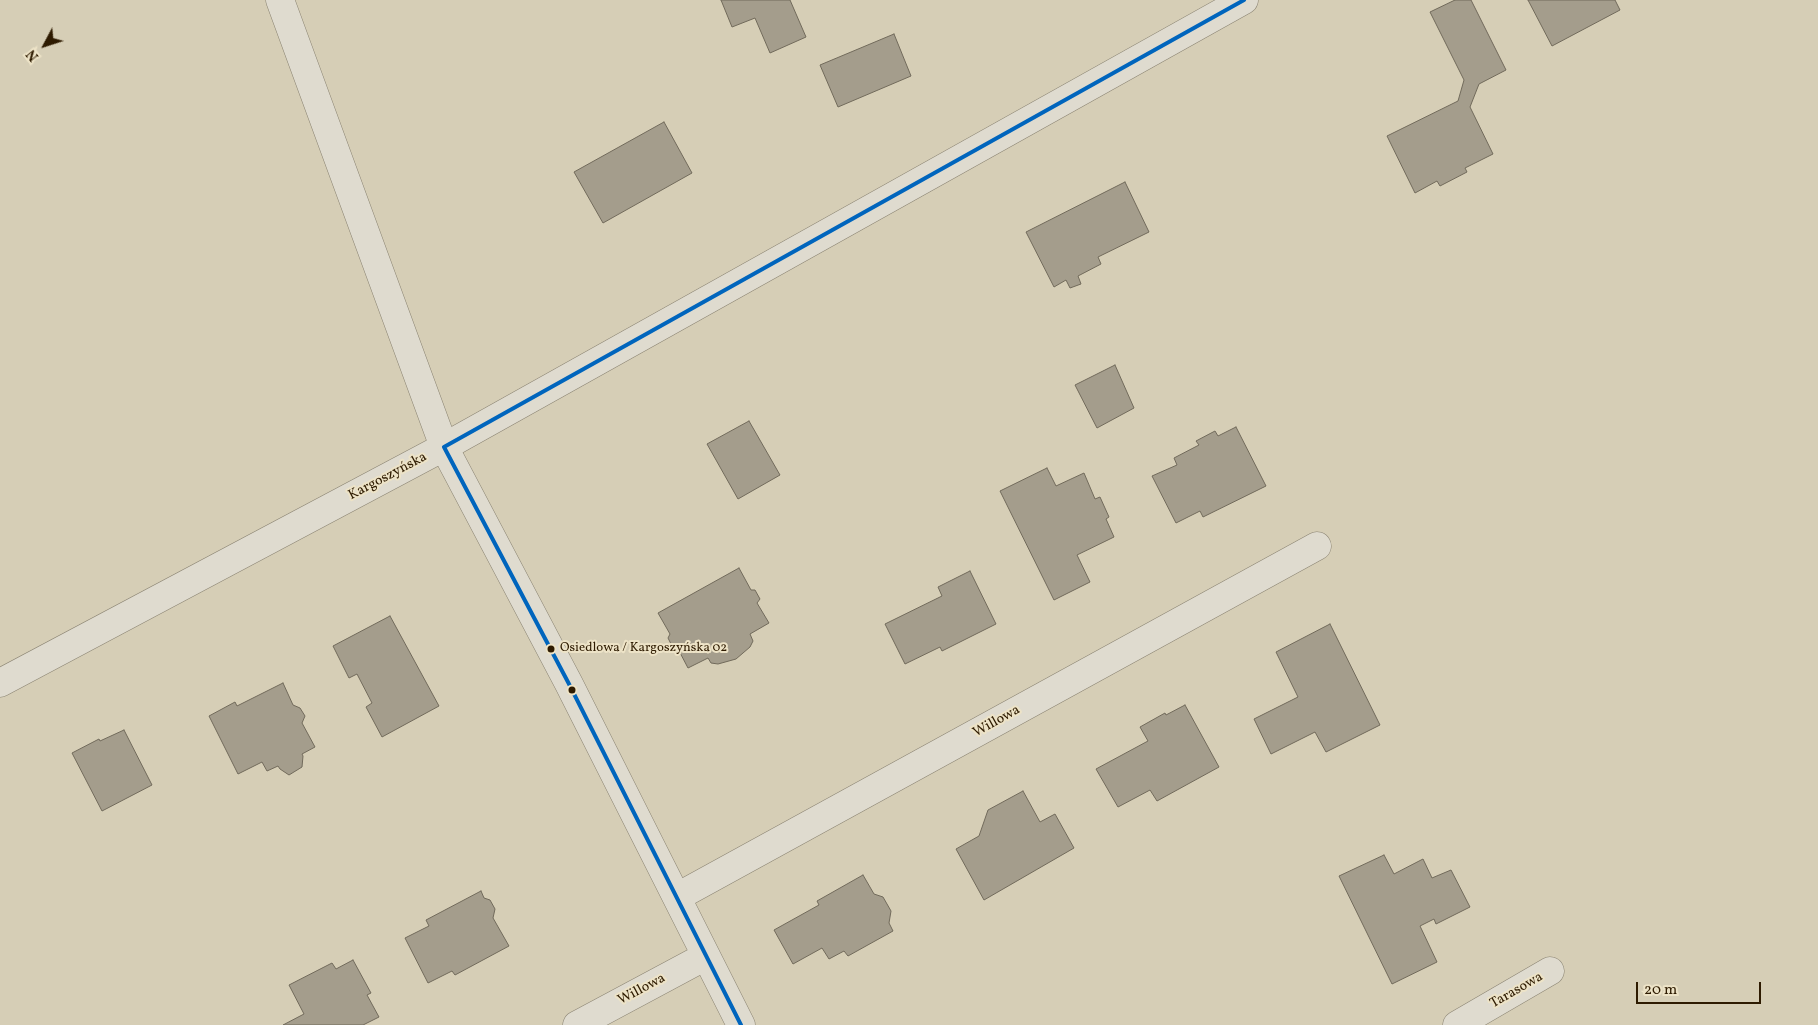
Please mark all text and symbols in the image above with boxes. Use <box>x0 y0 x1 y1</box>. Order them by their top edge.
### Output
north arrow <box>20 20 70 70</box>
text: N <box>23 45 44 65</box>
street label: Kargoszyńska <box>346 449 430 505</box>
place label: Osiedlowa / Kargoszyńska 02 <box>560 641 727 657</box>
marker: Osiedlowa / Kargoszyńska 02 <box>546 644 556 654</box>
unlabelled marker <box>567 685 577 695</box>
street label: Willowa <box>970 702 1024 742</box>
street label: Tarasowa <box>1488 969 1546 1013</box>
street label: Willowa <box>615 971 669 1009</box>
scale bar <box>1638 972 1763 1004</box>
text: 20 m <box>1644 980 1677 1001</box>

